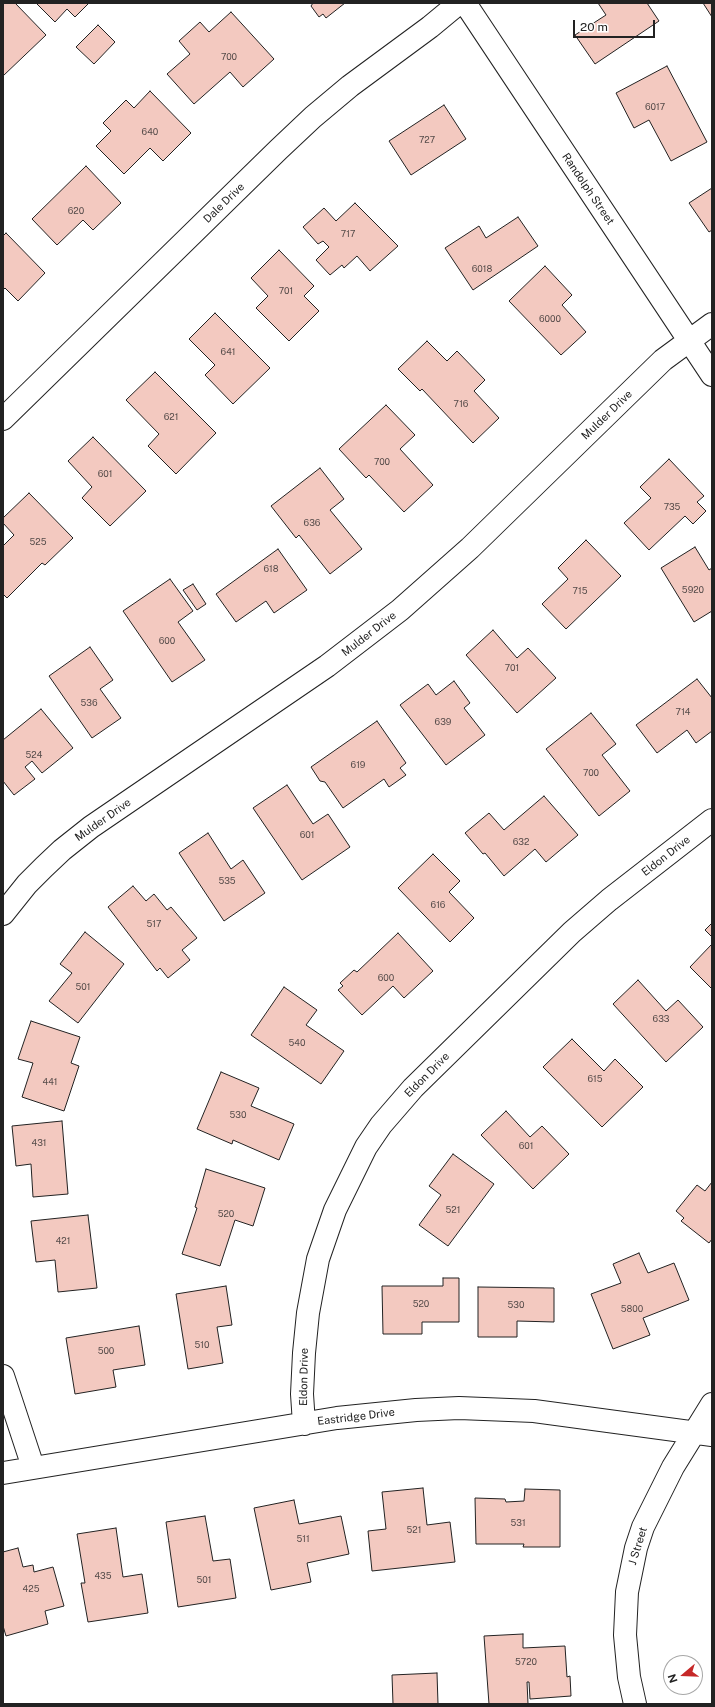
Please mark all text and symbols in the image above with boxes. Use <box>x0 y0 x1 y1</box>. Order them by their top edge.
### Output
scale bar <box>575 12 657 38</box>
text: 20 m <box>580 20 608 34</box>
house number: 700 <box>221 52 237 62</box>
house number: 6017 <box>645 102 665 112</box>
house number: 640 <box>142 127 158 137</box>
house number: 727 <box>419 135 435 145</box>
street label: Randolph Street <box>559 151 617 227</box>
street label: Dale Drive <box>201 180 247 226</box>
house number: 620 <box>68 206 84 216</box>
house number: 717 <box>341 229 355 239</box>
house number: 6018 <box>472 264 492 274</box>
house number: 701 <box>279 286 293 296</box>
house number: 6000 <box>539 314 561 324</box>
house number: 641 <box>221 347 235 357</box>
street label: Mulder Drive <box>579 388 635 442</box>
house number: 716 <box>454 399 468 409</box>
house number: 621 <box>164 412 178 422</box>
house number: 700 <box>374 457 390 467</box>
house number: 601 <box>98 469 112 479</box>
house number: 735 <box>664 502 680 512</box>
house number: 636 <box>304 518 320 528</box>
house number: 525 <box>30 537 46 547</box>
house number: 618 <box>263 564 279 574</box>
house number: 5920 <box>682 585 704 595</box>
house number: 715 <box>572 586 588 596</box>
street label: Mulder Drive <box>339 609 399 659</box>
house number: 600 <box>159 636 175 646</box>
house number: 701 <box>505 663 519 673</box>
house number: 536 <box>81 698 97 708</box>
house number: 714 <box>676 707 690 717</box>
house number: 639 <box>435 717 451 727</box>
house number: 524 <box>26 750 42 760</box>
house number: 619 <box>351 760 365 770</box>
house number: 700 <box>583 768 599 778</box>
street label: Mulder Drive <box>72 796 134 844</box>
house number: 601 <box>300 830 314 840</box>
street label: Eldon Drive <box>639 833 693 879</box>
house number: 632 <box>513 837 529 847</box>
house number: 535 <box>218 876 236 886</box>
house number: 616 <box>431 900 445 910</box>
house number: 517 <box>147 919 161 929</box>
house number: 600 <box>378 973 394 983</box>
house number: 501 <box>76 982 90 992</box>
house number: 633 <box>653 1014 669 1024</box>
house number: 540 <box>289 1038 305 1048</box>
street label: Eldon Drive <box>402 1050 452 1100</box>
house number: 615 <box>587 1074 603 1084</box>
house number: 441 <box>43 1077 57 1087</box>
house number: 530 <box>230 1110 246 1120</box>
house number: 431 <box>32 1138 46 1148</box>
house number: 601 <box>519 1141 533 1151</box>
house number: 521 <box>446 1205 460 1215</box>
house number: 520 <box>218 1209 234 1219</box>
house number: 421 <box>56 1236 70 1246</box>
house number: 520 <box>413 1299 429 1309</box>
house number: 530 <box>508 1300 524 1310</box>
house number: 5800 <box>621 1304 643 1314</box>
house number: 510 <box>195 1340 209 1350</box>
house number: 500 <box>98 1346 114 1356</box>
street label: Eldon Drive <box>297 1348 311 1406</box>
street label: Eastridge Drive <box>317 1406 395 1428</box>
house number: 531 <box>510 1518 526 1528</box>
house number: 521 <box>407 1525 421 1535</box>
street label: J Street <box>626 1525 650 1567</box>
house number: 511 <box>296 1534 310 1544</box>
house number: 435 <box>94 1571 112 1581</box>
house number: 501 <box>197 1575 211 1585</box>
house number: 425 <box>23 1584 39 1594</box>
north arrow <box>663 1655 703 1695</box>
house number: 5720 <box>515 1657 537 1667</box>
text: N <box>666 1673 680 1685</box>

